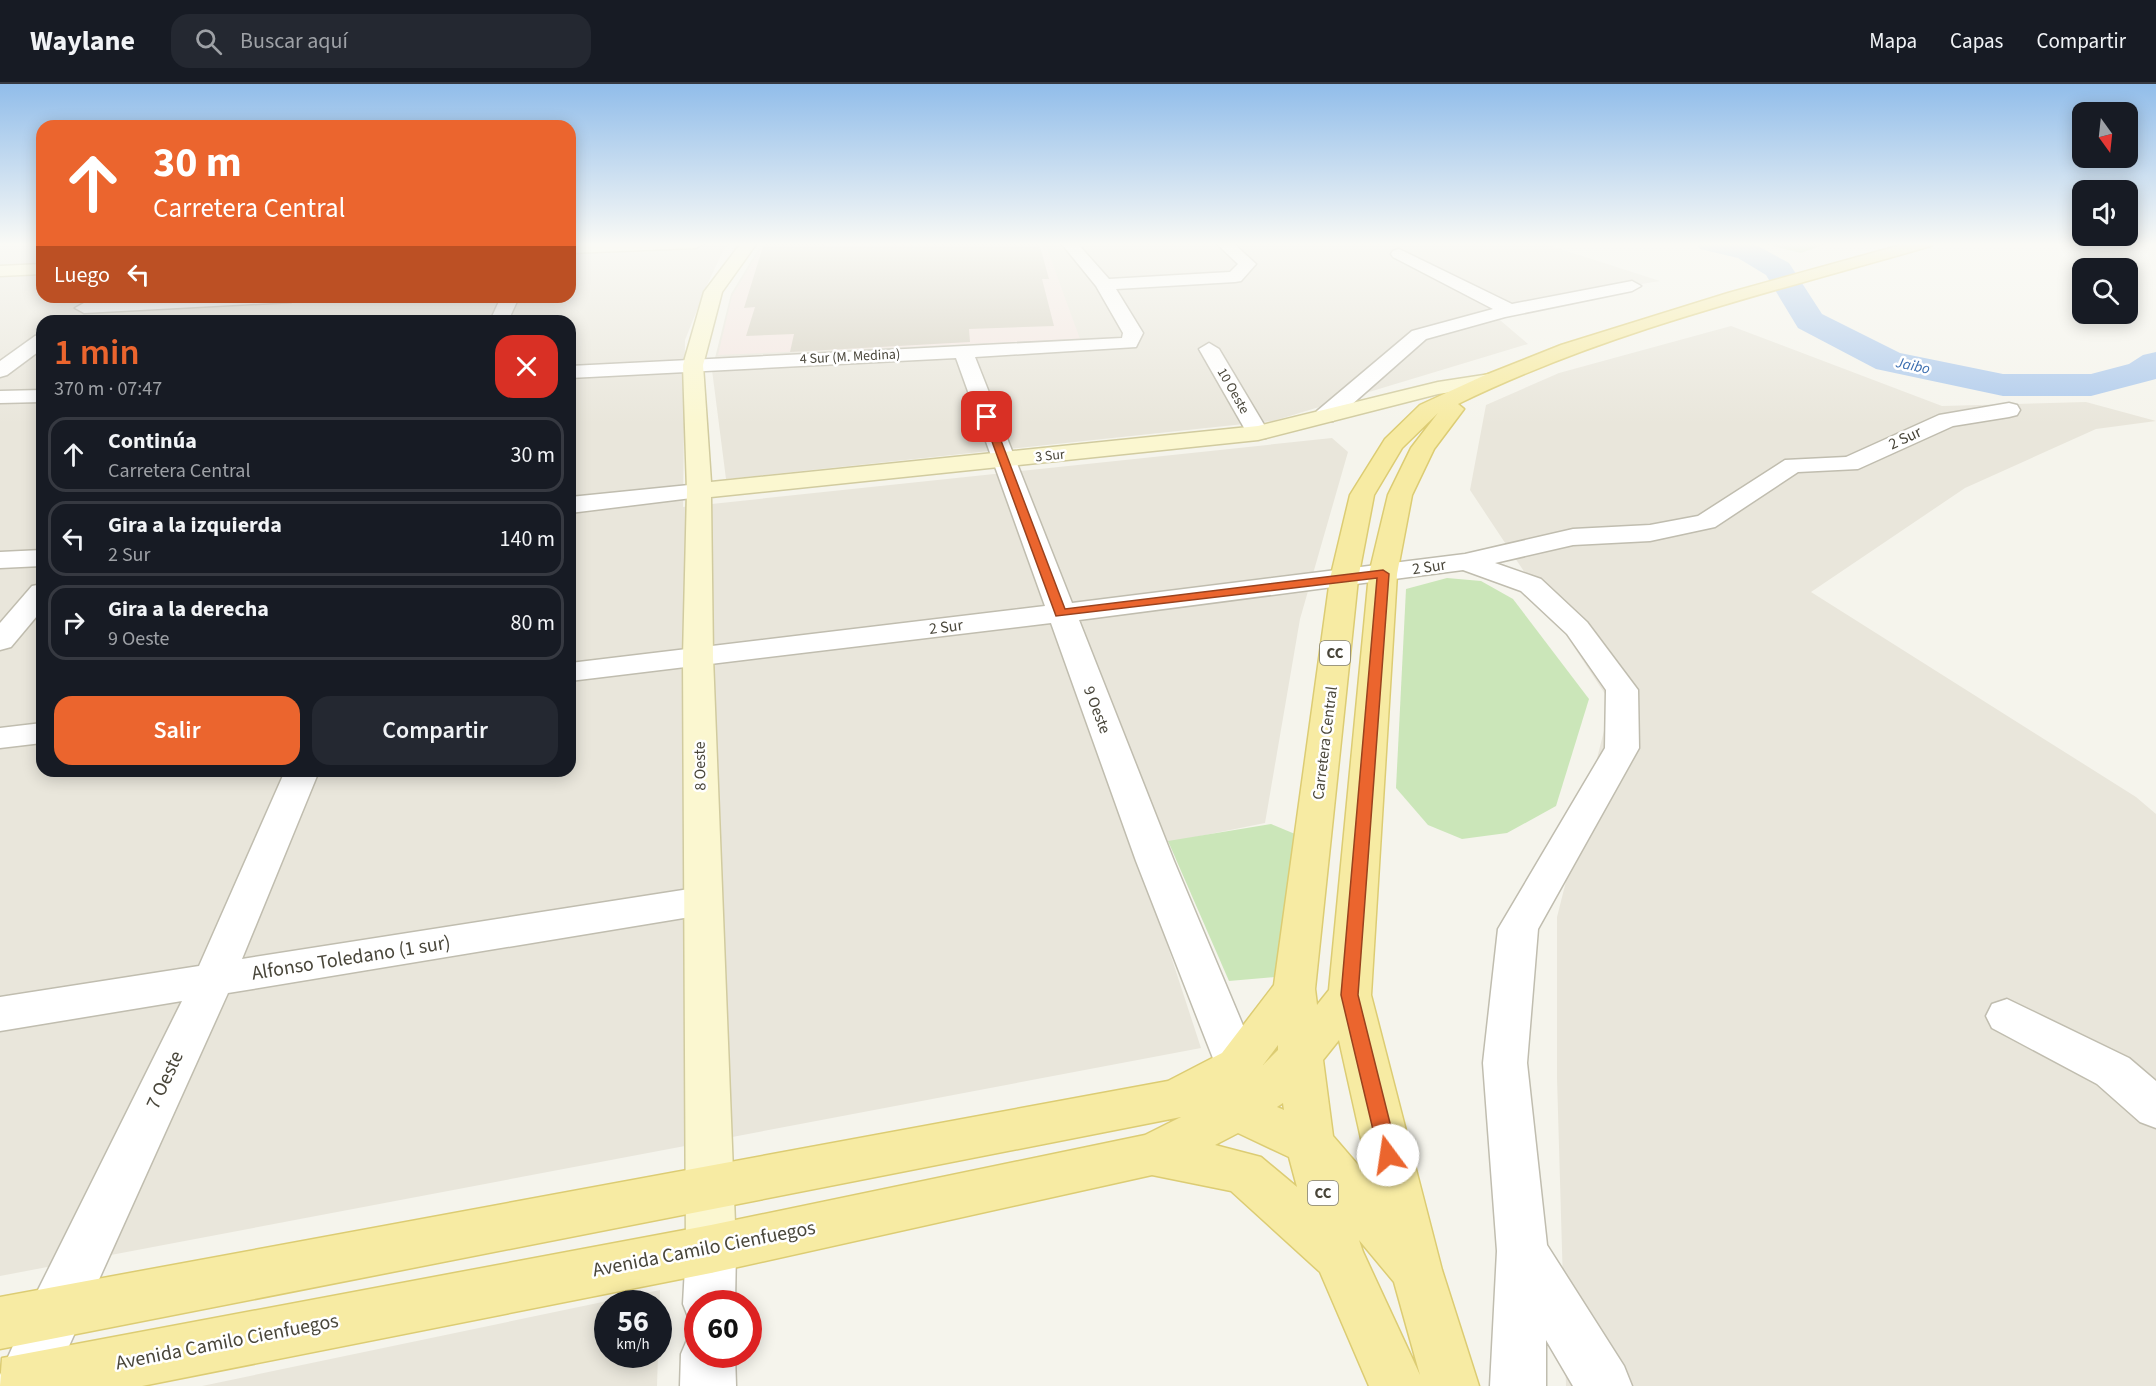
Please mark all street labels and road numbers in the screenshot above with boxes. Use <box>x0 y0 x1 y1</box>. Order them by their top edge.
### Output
street label: 4 Sur (M. Medina) <box>799 344 901 370</box>
street label: 10 Oeste <box>1212 364 1254 418</box>
street label: 2 Sur <box>1885 421 1925 455</box>
street label: 3 Sur <box>1034 444 1066 467</box>
street label: 2 Sur <box>1411 554 1448 580</box>
street label: 2 Sur <box>928 614 965 640</box>
road number: CC <box>1320 641 1350 665</box>
street label: 9 Oeste <box>1078 683 1116 737</box>
street label: Carretera Central <box>1307 685 1343 801</box>
street label: 8 Oeste <box>689 741 711 791</box>
street label: Alfonso Toledano (1 sur) <box>250 928 452 988</box>
street label: 7 Oeste <box>139 1046 191 1114</box>
road number: CC <box>1308 1181 1338 1205</box>
street label: Avenida Camilo Cienfuegos <box>590 1214 818 1284</box>
street label: Avenida Camilo Cienfuegos <box>113 1307 341 1377</box>

